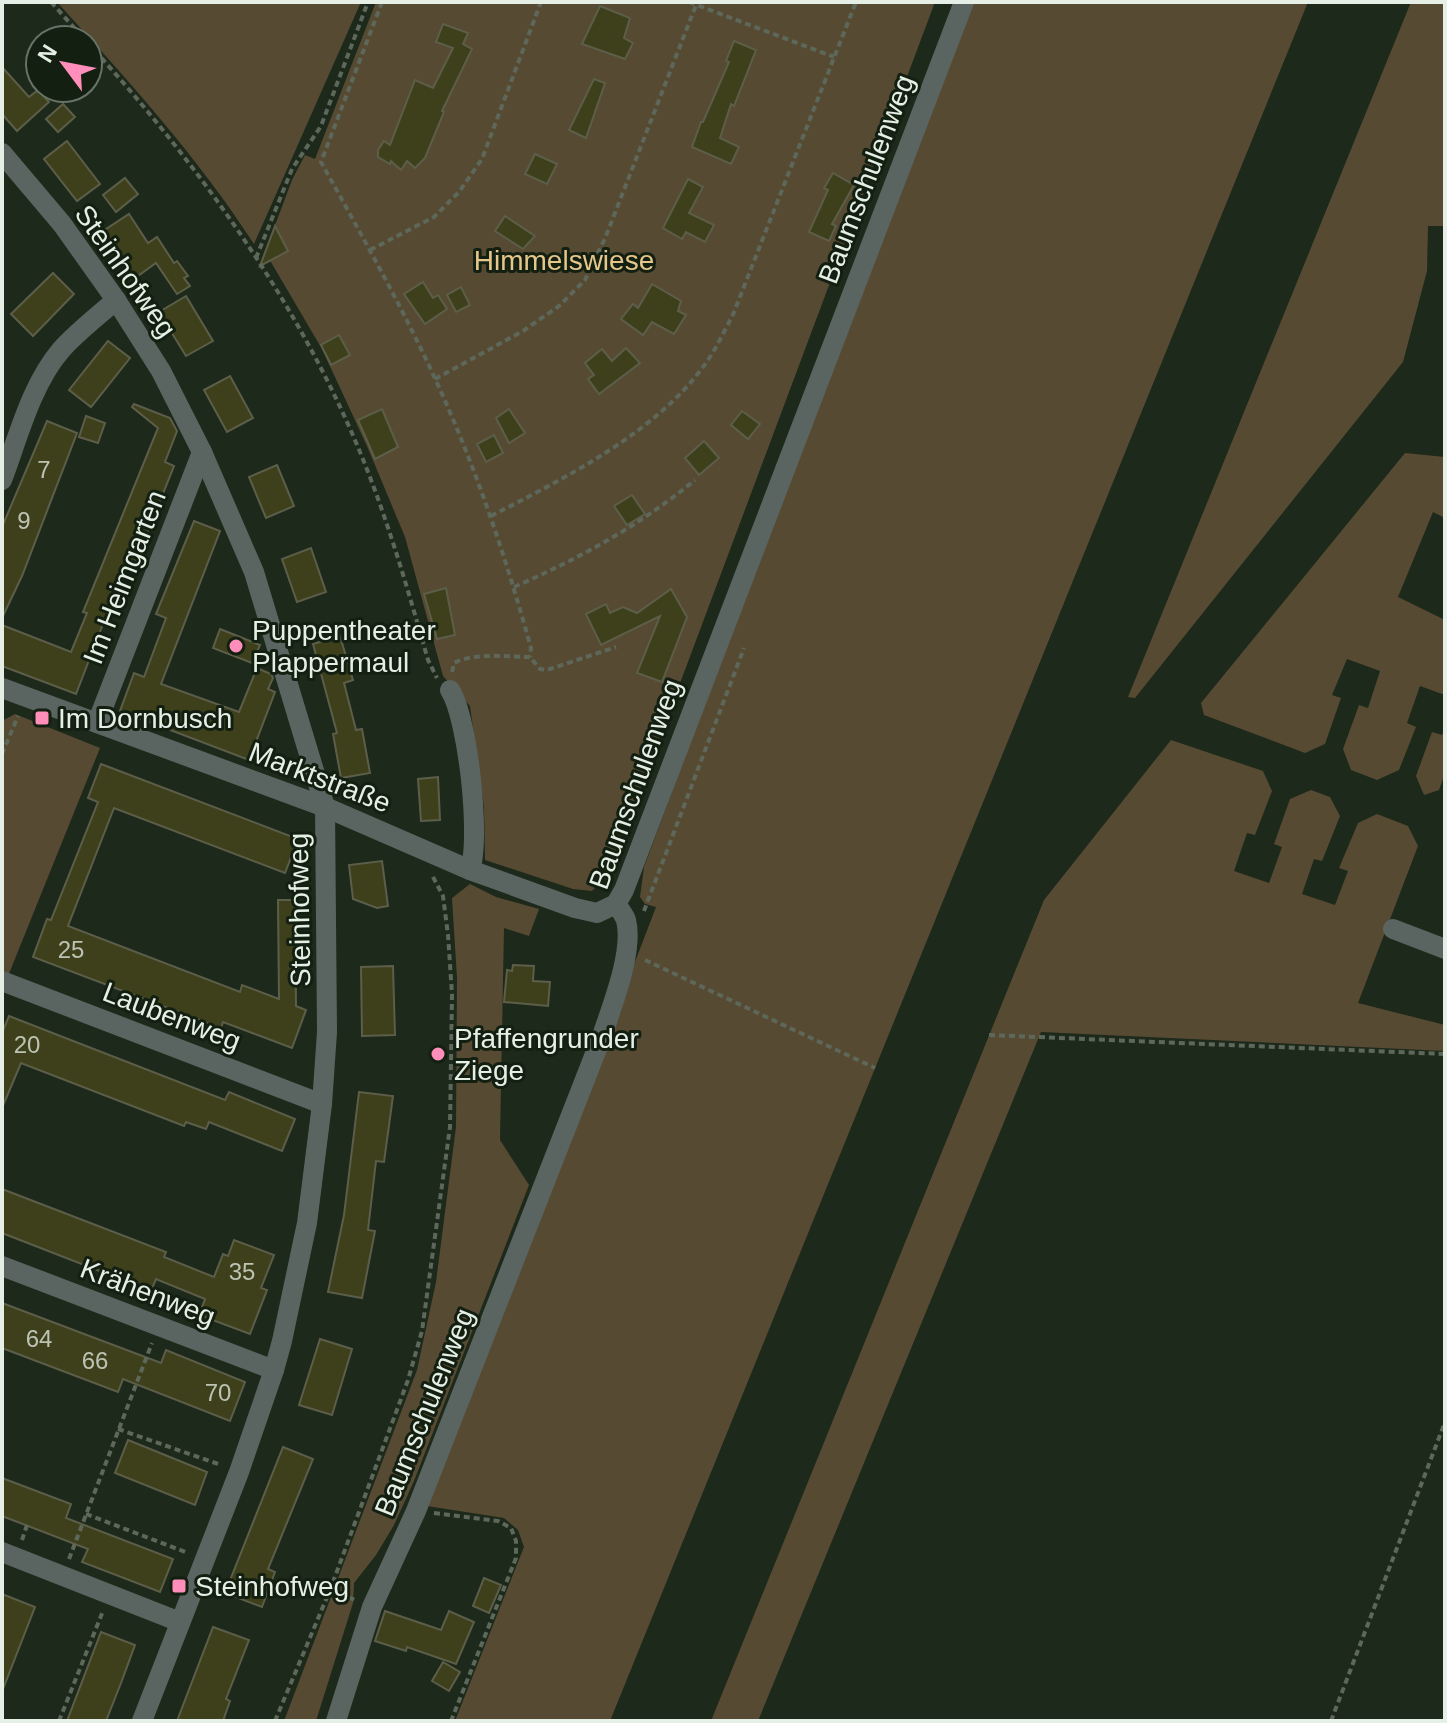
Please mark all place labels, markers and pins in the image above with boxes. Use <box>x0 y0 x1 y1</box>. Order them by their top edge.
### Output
place label: Puppentheater Plappermaul <box>252 615 436 678</box>
marker: Puppentheater Plappermaul <box>227 637 245 655</box>
place label: Im Dornbusch <box>58 703 232 734</box>
marker: Im Dornbusch <box>33 709 51 727</box>
place label: Pfaffengrunder Ziege <box>454 1023 639 1086</box>
marker: Pfaffengrunder Ziege <box>429 1045 447 1063</box>
place label: Steinhofweg <box>195 1571 349 1602</box>
marker: Steinhofweg <box>170 1577 188 1595</box>

